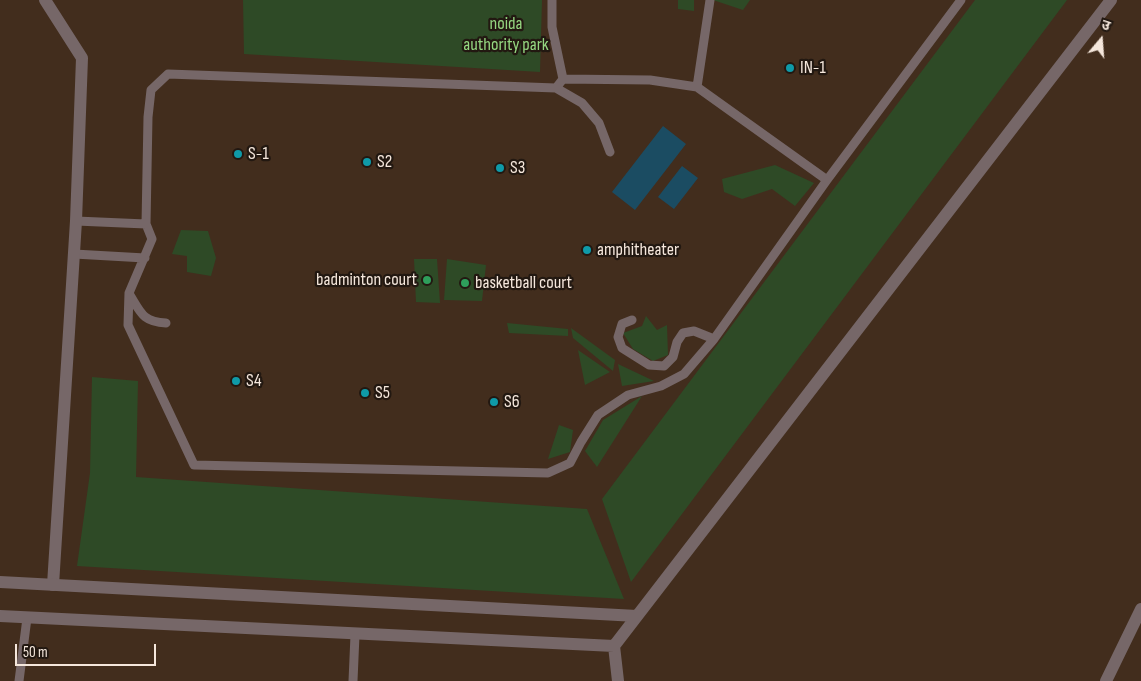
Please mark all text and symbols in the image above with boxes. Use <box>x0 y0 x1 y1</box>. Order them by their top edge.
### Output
park label: noida authority park <box>463 13 549 56</box>
north arrow <box>1076 15 1126 65</box>
text: उ <box>1099 16 1112 35</box>
place label: IN-1 <box>800 57 826 79</box>
marker: IN-1 <box>784 62 796 74</box>
place label: S-1 <box>248 143 269 165</box>
marker: S-1 <box>232 148 244 160</box>
place label: S2 <box>377 151 392 173</box>
marker: S2 <box>361 156 373 168</box>
place label: S3 <box>510 157 525 179</box>
marker: S3 <box>494 162 506 174</box>
place label: amphitheater <box>597 239 679 261</box>
marker: amphitheater <box>581 244 593 256</box>
place label: badminton court <box>316 269 417 291</box>
place label: basketball court <box>475 272 572 294</box>
marker: badminton court <box>421 274 433 286</box>
marker: basketball court <box>459 277 471 289</box>
place label: S4 <box>246 370 262 392</box>
marker: S4 <box>230 375 242 387</box>
place label: S5 <box>375 382 390 404</box>
marker: S5 <box>359 387 371 399</box>
place label: S6 <box>504 391 520 413</box>
marker: S6 <box>488 396 500 408</box>
scale bar <box>18 634 159 666</box>
text: 50 m <box>23 643 48 662</box>

